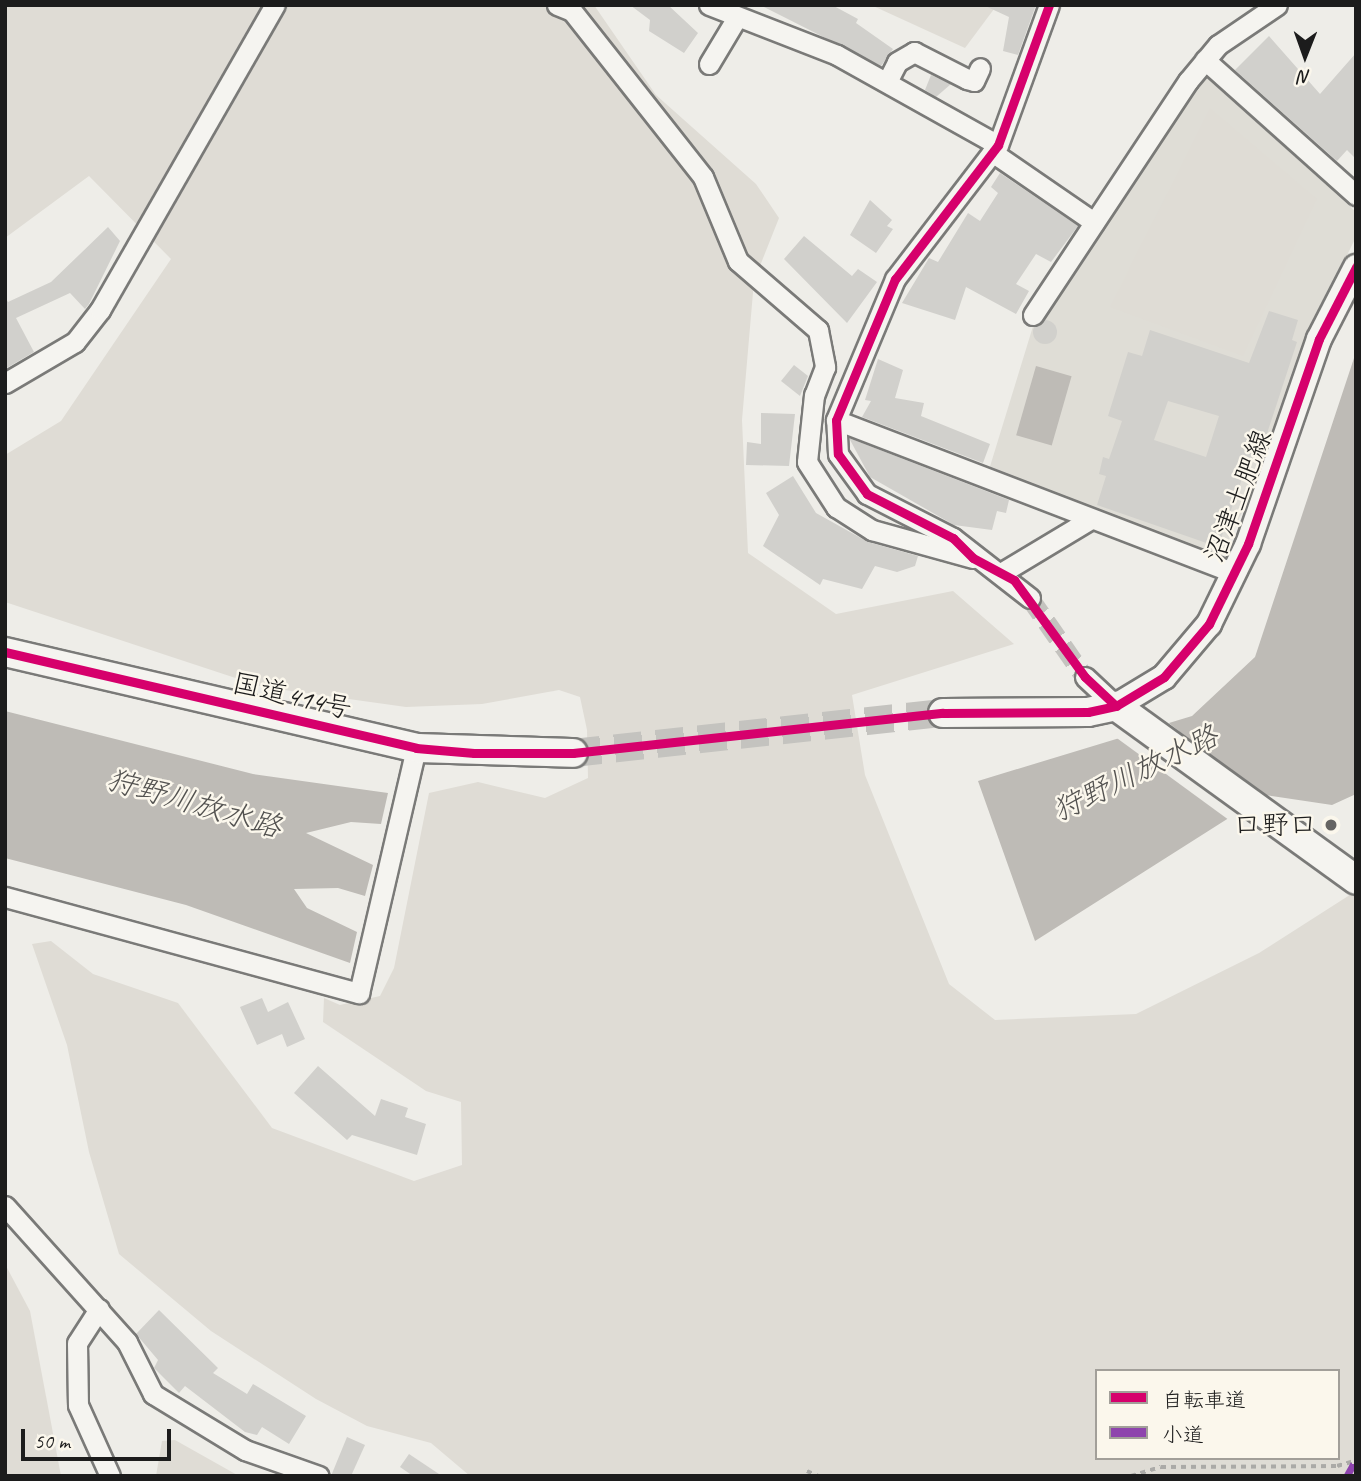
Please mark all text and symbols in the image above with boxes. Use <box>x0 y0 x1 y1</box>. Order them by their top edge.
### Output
north arrow <box>1270 21 1340 91</box>
text: N <box>1299 65 1311 89</box>
street label: 沼津土肥線 <box>1197 425 1279 567</box>
street label: 国道414号 <box>229 666 355 726</box>
water label: 狩野川放水路 <box>1046 717 1224 829</box>
water label: 狩野川放水路 <box>103 761 285 845</box>
place label: 口野口 <box>1233 808 1317 842</box>
marker: 口野口 <box>1323 817 1339 833</box>
legend <box>1095 1369 1340 1460</box>
text: 自転車道 <box>1162 1387 1246 1413</box>
scale bar <box>24 1414 175 1458</box>
text: 小道 <box>1162 1422 1204 1448</box>
text: 50 m <box>34 1428 70 1454</box>

